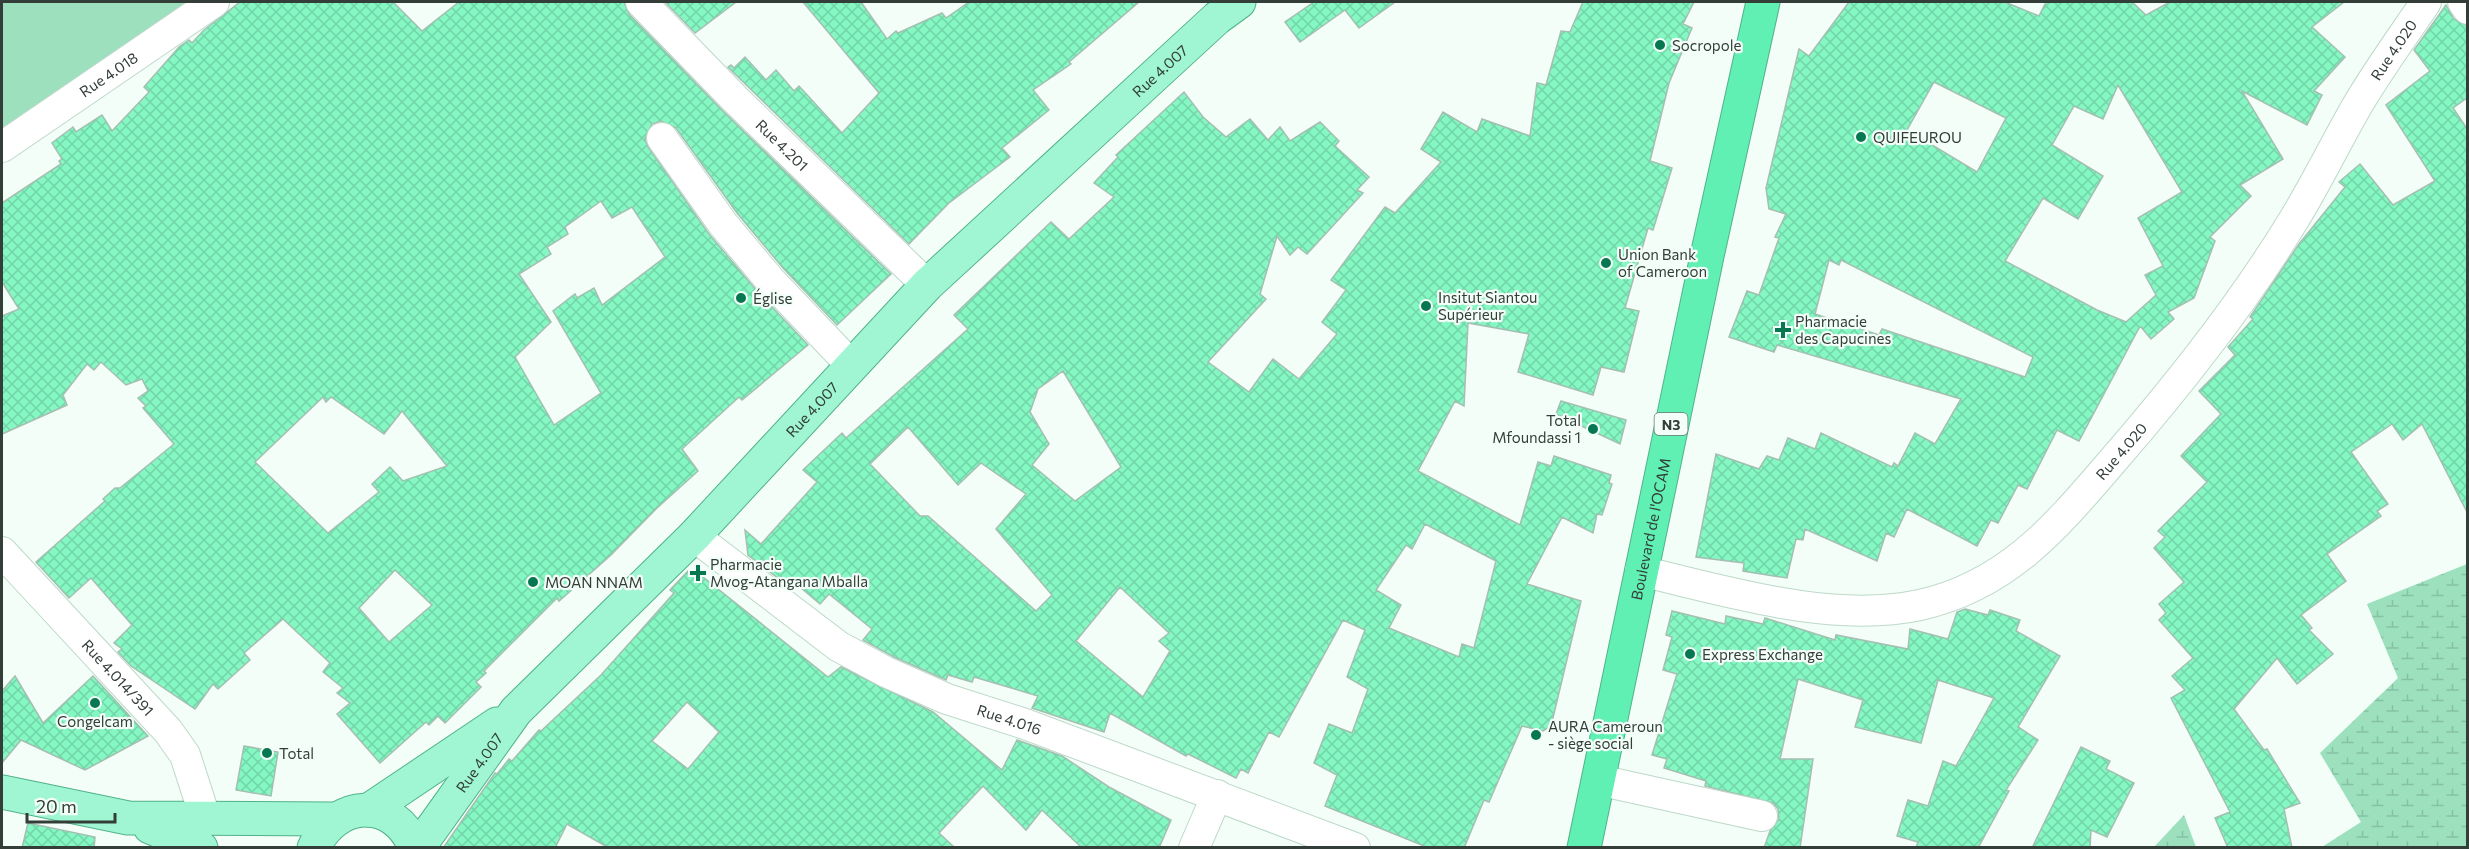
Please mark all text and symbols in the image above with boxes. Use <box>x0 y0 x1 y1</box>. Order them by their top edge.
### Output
street label: Rue 4.020 <box>2366 16 2420 83</box>
place label: Socropole <box>1672 36 1742 54</box>
marker: Socropole <box>1653 38 1667 52</box>
street label: Rue 4.007 <box>1128 41 1191 101</box>
street label: Rue 4.018 <box>76 48 141 100</box>
street label: Rue 4.201 <box>752 115 812 174</box>
place label: QUIFEUROU <box>1873 128 1962 146</box>
marker: QUIFEUROU <box>1854 130 1868 144</box>
place label: Union Bank of Cameroon <box>1618 245 1707 280</box>
marker: Union Bank of Cameroon <box>1599 256 1613 270</box>
place label: Église <box>753 288 793 307</box>
place label: Insitut Siantou Supérieur <box>1438 288 1538 323</box>
marker: Église <box>734 291 748 305</box>
marker: Insitut Siantou Supérieur <box>1419 299 1433 313</box>
place label: Pharmacie des Capucines <box>1795 312 1891 347</box>
marker: Pharmacie des Capucines <box>1776 323 1790 337</box>
street label: Rue 4.007 <box>782 378 842 441</box>
place label: Total Mfoundassi 1 <box>1492 411 1581 446</box>
road number: N3 <box>1654 413 1688 435</box>
street label: Rue 4.020 <box>2092 419 2150 483</box>
marker: Total Mfoundassi 1 <box>1586 422 1600 436</box>
street label: Boulevard de l'OCAM <box>1627 456 1674 602</box>
place label: Pharmacie Mvog-Atangana Mballa <box>710 555 868 590</box>
marker: Pharmacie Mvog-Atangana Mballa <box>691 566 705 580</box>
place label: MOAN NNAM <box>545 573 643 591</box>
marker: MOAN NNAM <box>526 575 540 589</box>
street label: Rue 4.014/391 <box>79 636 158 719</box>
place label: Express Exchange <box>1702 645 1823 663</box>
marker: Express Exchange <box>1683 647 1697 661</box>
marker: Congelcam <box>88 696 102 710</box>
street label: Rue 4.016 <box>975 700 1044 738</box>
place label: Congelcam <box>57 712 133 730</box>
place label: AURA Cameroun - siège social <box>1548 717 1663 752</box>
marker: AURA Cameroun - siège social <box>1529 728 1543 742</box>
street label: Rue 4.007 <box>452 729 506 796</box>
place label: Total <box>279 744 314 762</box>
marker: Total <box>260 746 274 760</box>
scale bar <box>27 786 116 824</box>
text: 20 m <box>36 795 77 817</box>

